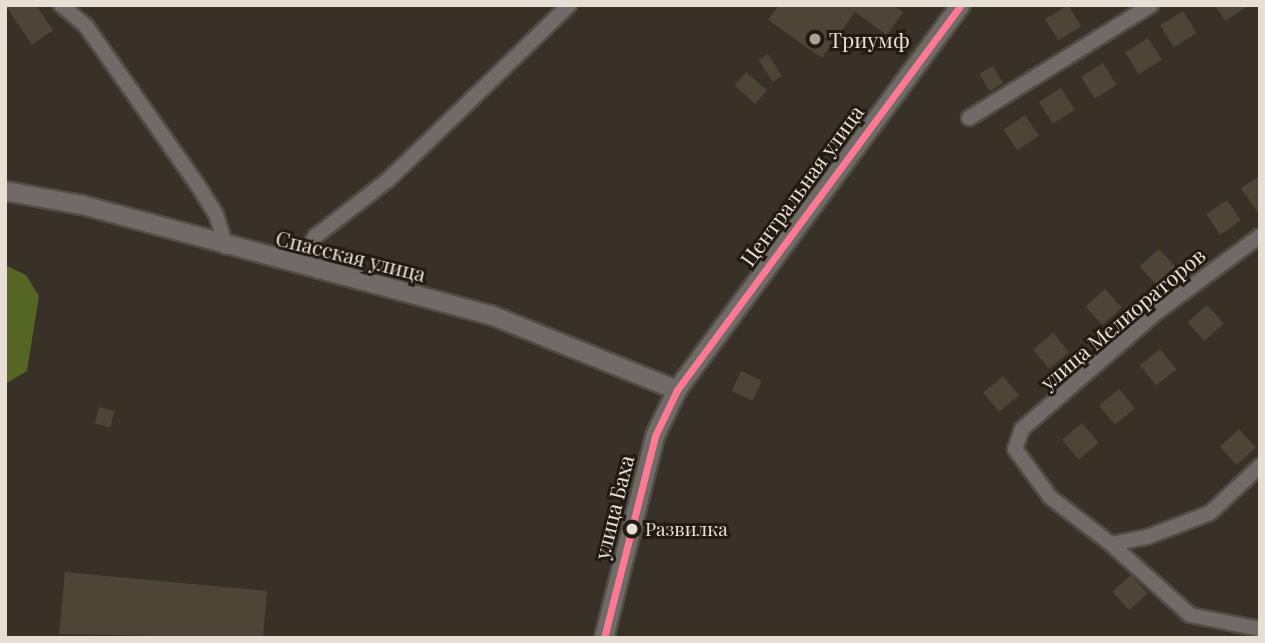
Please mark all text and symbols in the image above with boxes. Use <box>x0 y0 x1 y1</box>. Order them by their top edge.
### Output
place label: Триумф <box>829 26 910 52</box>
marker: Триумф <box>807 31 823 47</box>
street label: Центральная улица <box>734 100 868 270</box>
street label: Спасская улица <box>273 224 429 286</box>
street label: улица Мелиораторов <box>1034 242 1210 394</box>
street label: улица Баха <box>588 452 638 562</box>
place label: Развилка <box>645 518 728 540</box>
marker: Развилка <box>625 522 639 536</box>

